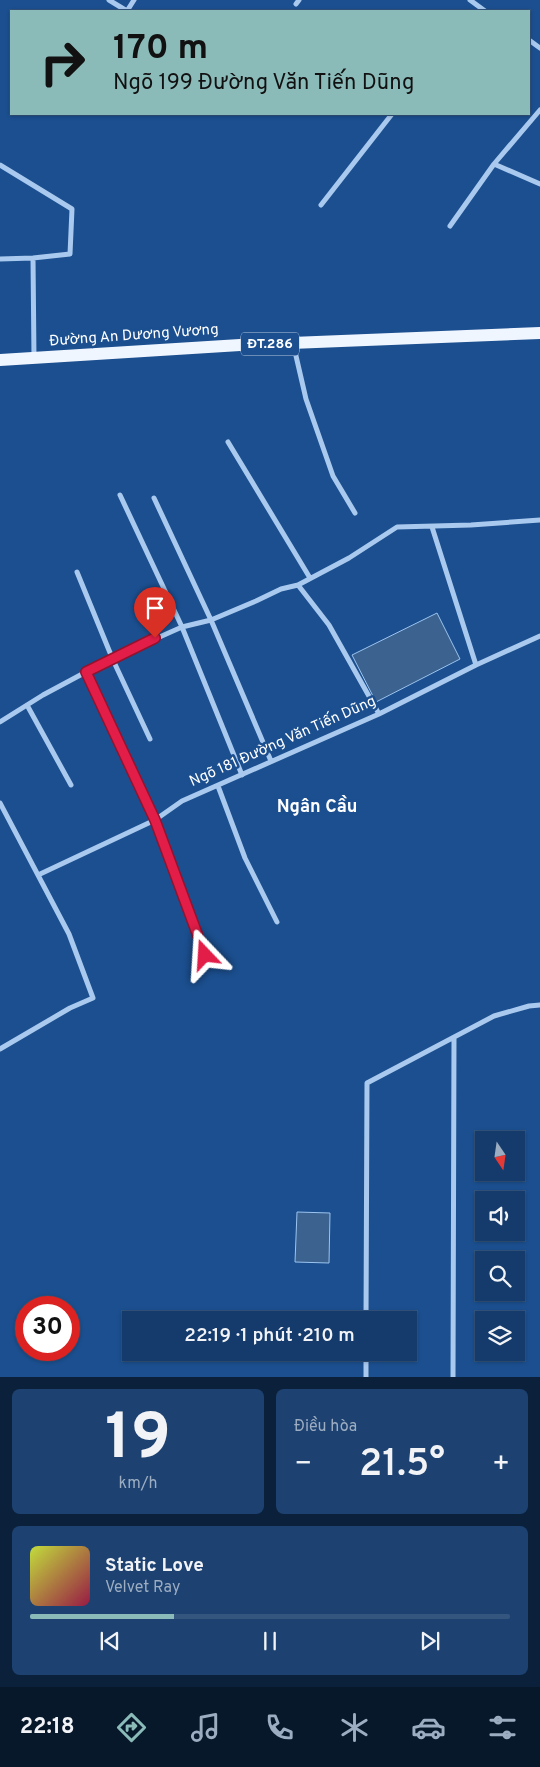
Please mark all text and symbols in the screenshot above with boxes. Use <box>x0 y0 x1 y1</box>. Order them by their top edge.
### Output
text: 170 m <box>113 27 208 71</box>
icon: right <box>30 30 95 95</box>
text: Ngõ 199 Đường Văn Tiến Dũng <box>113 70 414 97</box>
street label: Đường An Dương Vương <box>49 321 219 351</box>
road number: ĐT.286 <box>241 332 299 356</box>
pin <box>134 587 176 638</box>
icon: arrive <box>141 594 169 622</box>
street label: Ngõ 181 Đường Văn Tiến Dũng <box>186 691 379 792</box>
district label: Ngân Cầu <box>277 795 357 819</box>
position arrow <box>178 928 230 980</box>
north arrow <box>475 1131 525 1181</box>
map controls <box>475 1131 525 1361</box>
button: sound <box>475 1191 525 1241</box>
button: search <box>475 1251 525 1301</box>
speed limit sign: 30 <box>15 1296 80 1361</box>
button: layers <box>475 1311 525 1361</box>
text: 22:19 · 1 phút · 210 m <box>184 1324 355 1348</box>
text: 19 <box>105 1400 171 1482</box>
text: Điều hòa <box>294 1417 357 1437</box>
text: 21.5° <box>359 1441 445 1490</box>
text: − <box>294 1447 312 1483</box>
text: + <box>492 1447 510 1483</box>
text: km/h <box>119 1474 157 1494</box>
text: Static Love <box>105 1554 204 1578</box>
text: Velvet Ray <box>105 1578 180 1598</box>
icon: previous <box>96 1627 124 1655</box>
icon: pause <box>256 1627 284 1655</box>
icon: next <box>416 1627 444 1655</box>
icon: directions <box>114 1710 149 1745</box>
icon: music <box>188 1710 223 1745</box>
icon: phone <box>262 1710 297 1745</box>
icon: climate <box>337 1710 372 1745</box>
icon: car <box>411 1710 446 1745</box>
icon: filters <box>485 1710 520 1745</box>
text: 22:18 <box>20 1714 75 1741</box>

